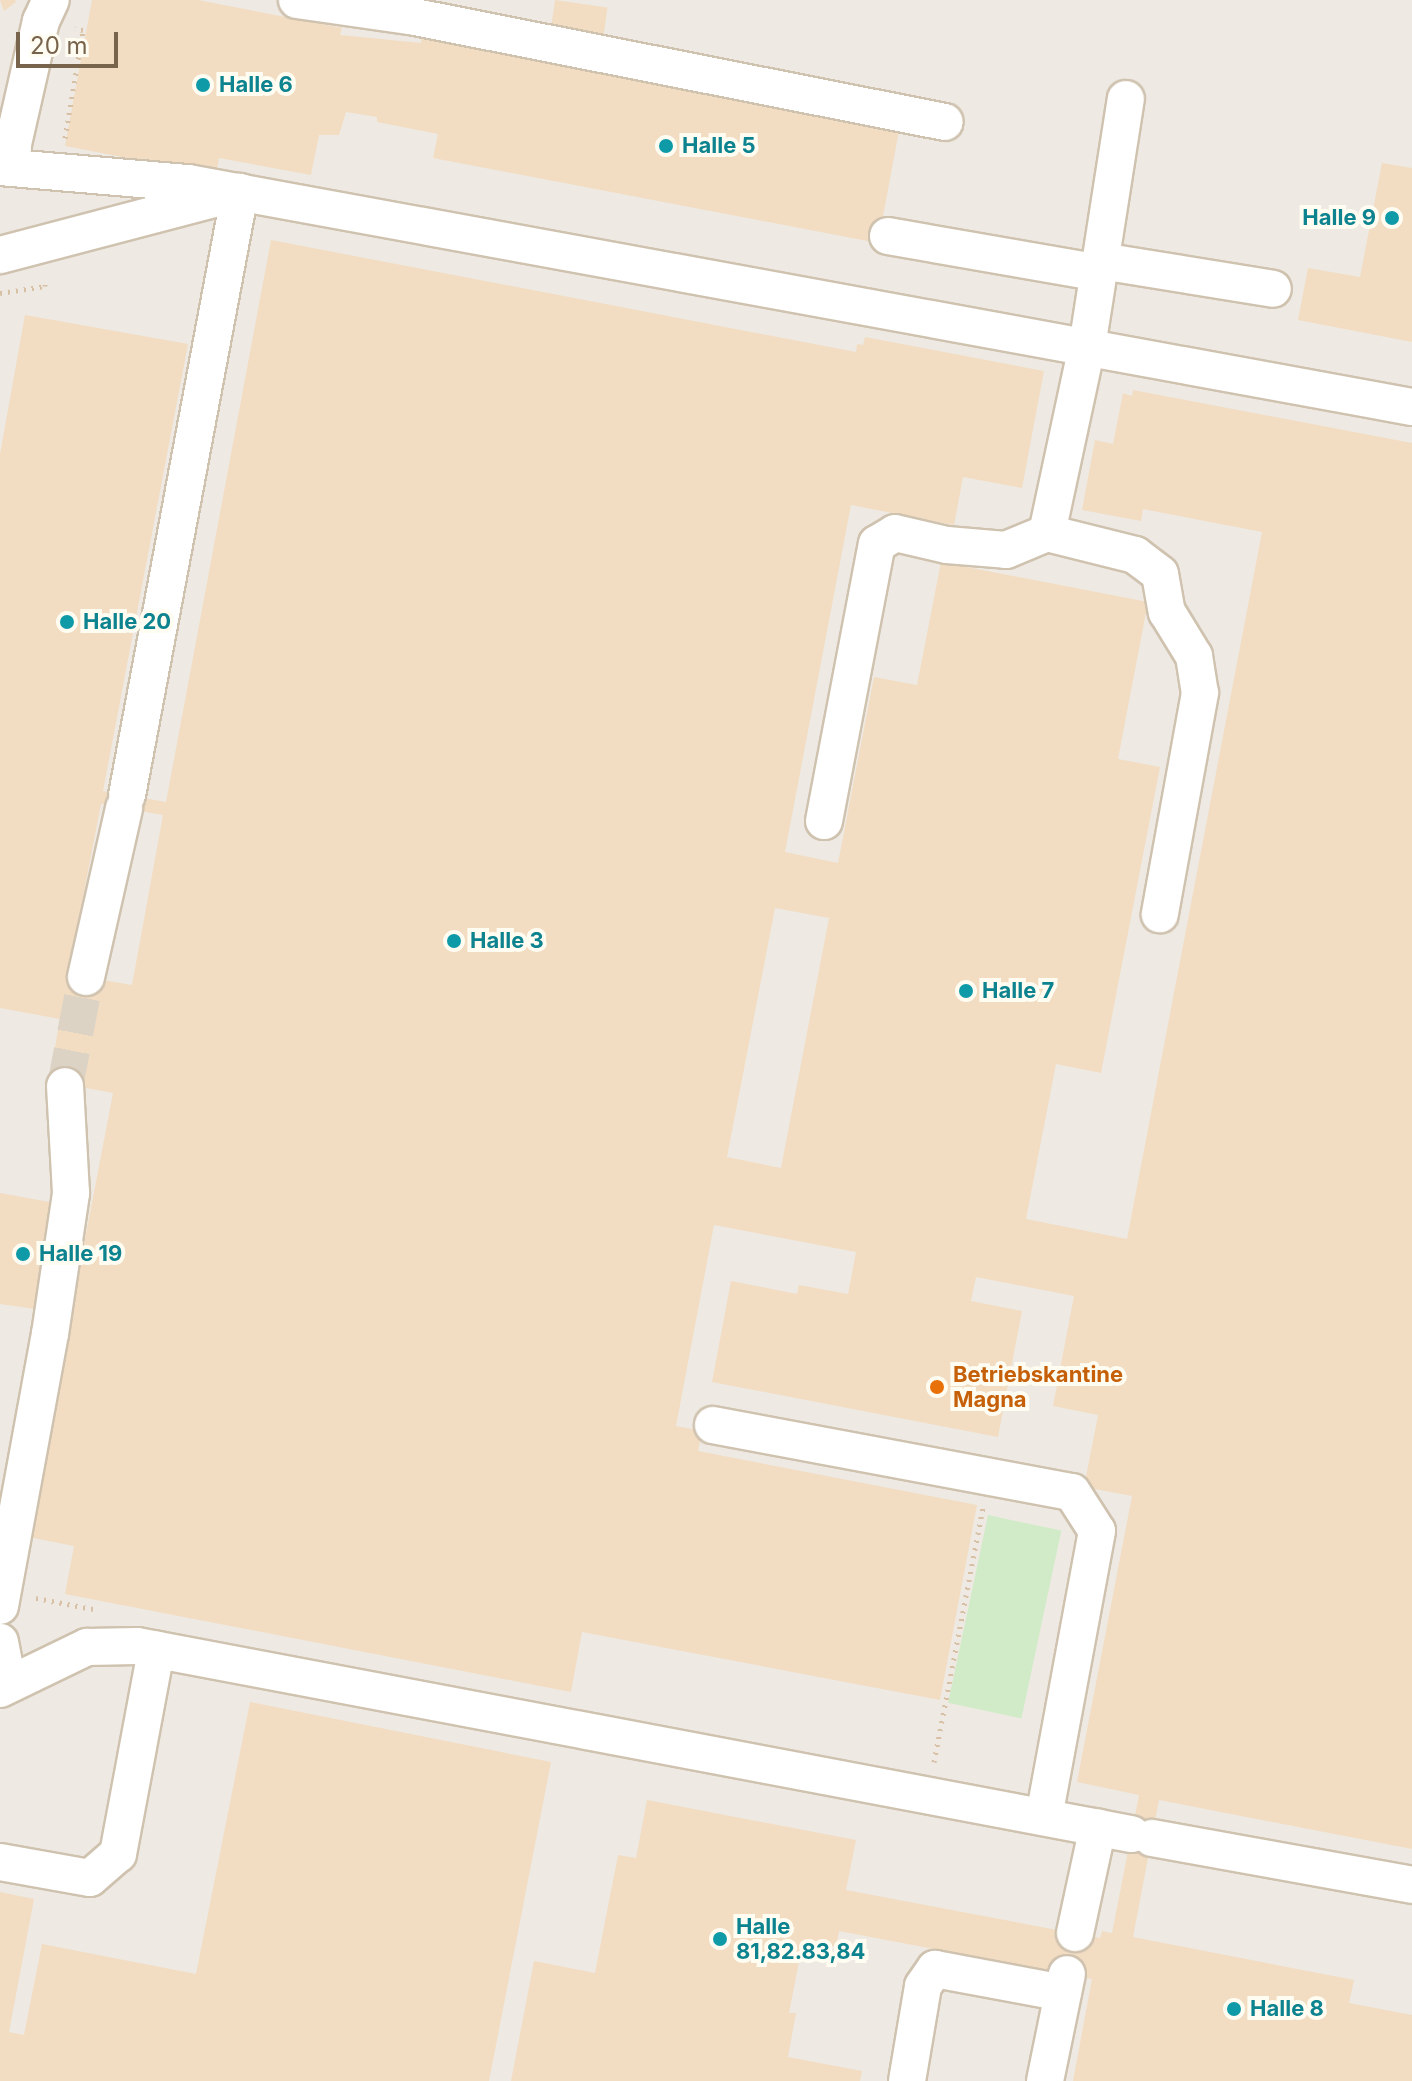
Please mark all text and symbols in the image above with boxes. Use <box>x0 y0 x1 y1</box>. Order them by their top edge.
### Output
scale bar <box>20 16 122 66</box>
text: 20 m <box>30 31 88 60</box>
place label: Halle 6 <box>219 72 293 98</box>
marker: Halle 6 <box>194 76 212 94</box>
place label: Halle 5 <box>682 133 756 159</box>
marker: Halle 5 <box>657 137 675 155</box>
place label: Halle 9 <box>1302 205 1376 231</box>
marker: Halle 9 <box>1383 209 1401 227</box>
place label: Halle 20 <box>83 609 171 635</box>
marker: Halle 20 <box>58 613 76 631</box>
place label: Halle 3 <box>470 928 544 954</box>
marker: Halle 3 <box>445 932 463 950</box>
place label: Halle 7 <box>982 978 1054 1004</box>
marker: Halle 7 <box>957 982 975 1000</box>
place label: Halle 19 <box>39 1241 122 1267</box>
marker: Halle 19 <box>14 1245 32 1263</box>
place label: Betriebskantine Magna <box>953 1361 1123 1412</box>
marker: Betriebskantine Magna <box>928 1378 946 1396</box>
place label: Halle 81,82.83,84 <box>736 1913 865 1964</box>
marker: Halle 81,82.83,84 <box>711 1930 729 1948</box>
place label: Halle 8 <box>1250 1996 1324 2022</box>
marker: Halle 8 <box>1225 2000 1243 2018</box>

